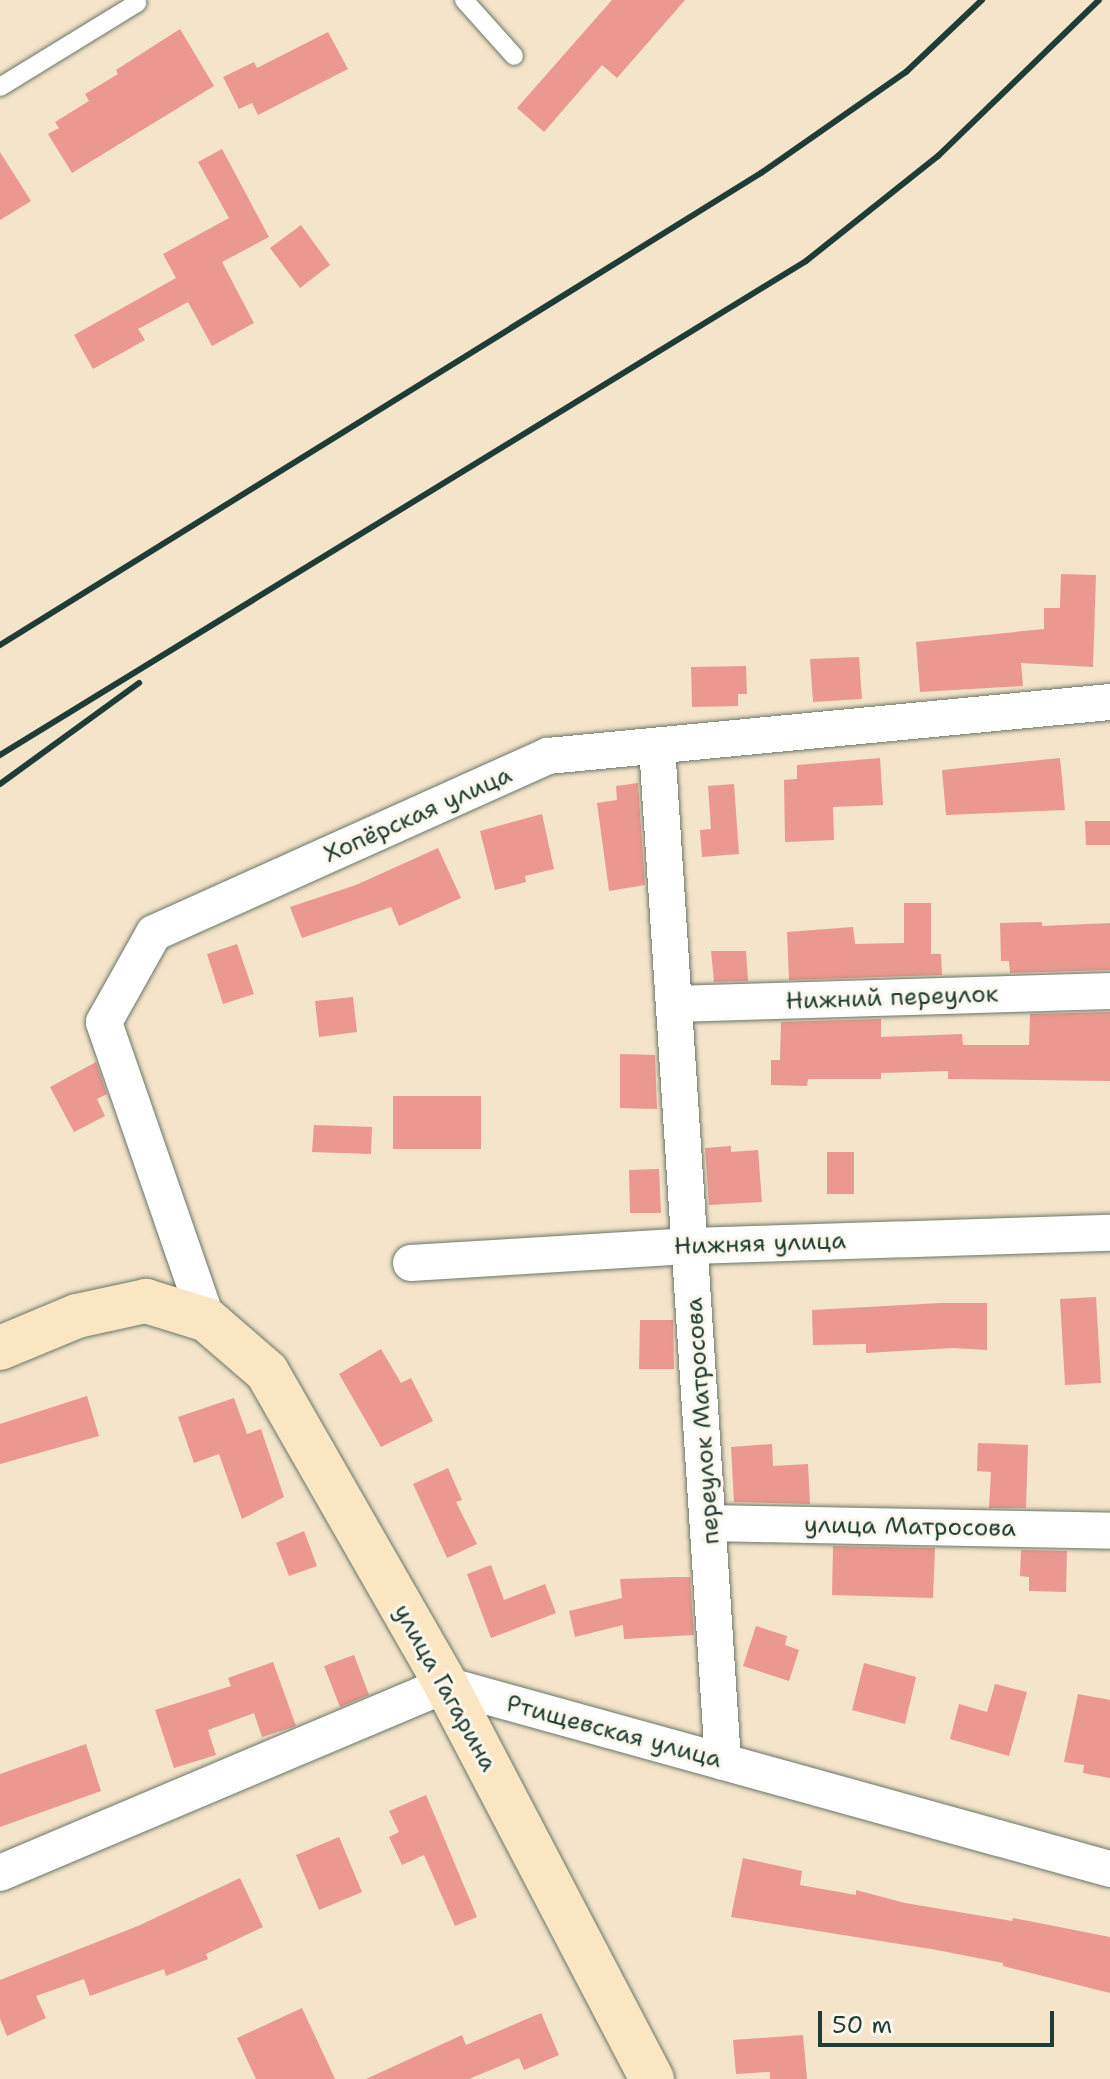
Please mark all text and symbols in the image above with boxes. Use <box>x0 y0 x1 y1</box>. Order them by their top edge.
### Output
street label: Хопёрская улица <box>320 761 516 869</box>
street label: Нижний переулок <box>785 980 999 1016</box>
street label: Нижняя улица <box>673 1227 847 1261</box>
street label: переулок Матросова <box>680 1296 726 1546</box>
street label: улица Матросова <box>804 1511 1016 1543</box>
street label: улица Гагарина <box>387 1599 503 1777</box>
street label: Ртищевская улица <box>503 1689 725 1775</box>
scale bar <box>822 1995 1058 2045</box>
text: 50 m <box>832 2009 892 2041</box>

